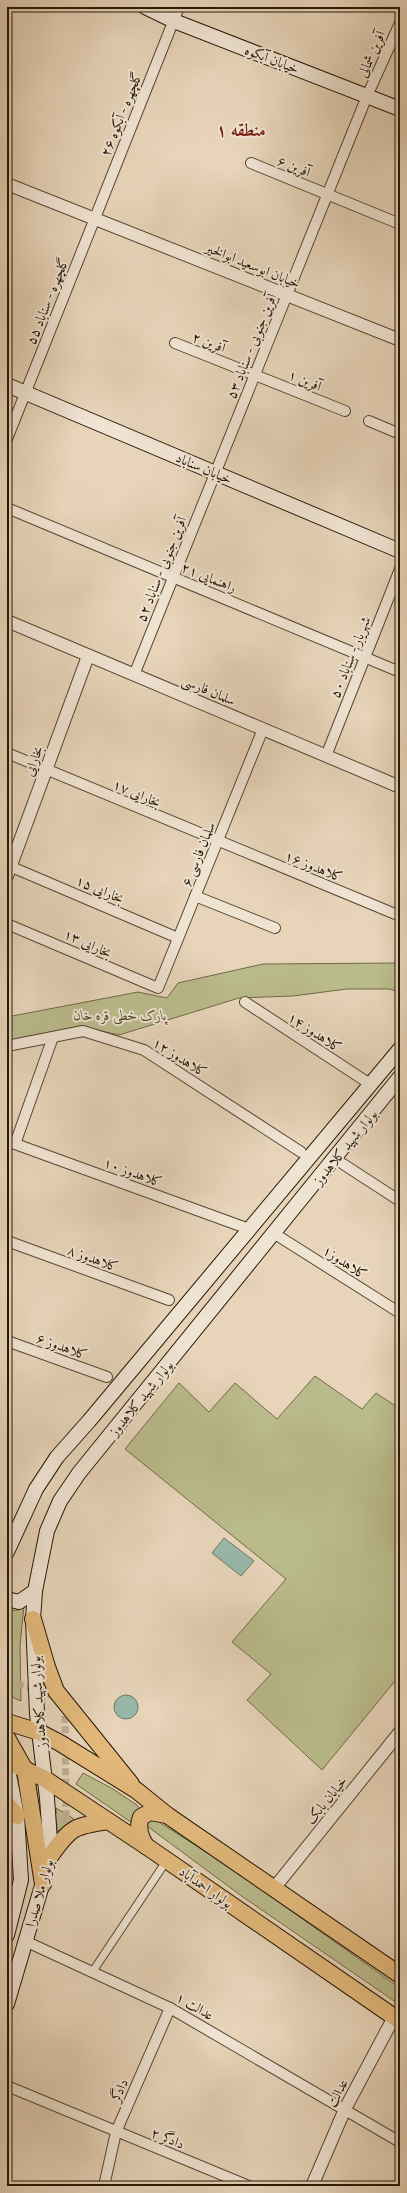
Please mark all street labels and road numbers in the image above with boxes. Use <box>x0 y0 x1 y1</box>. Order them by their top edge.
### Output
street label: آفرین شمالی <box>352 26 391 81</box>
street label: خیابان آبکوه <box>242 40 302 78</box>
street label: گلچهره - آبکوه ۲۶ <box>95 69 147 159</box>
street label: آفرین ۶ <box>274 150 315 182</box>
street label: خیابان ابوسعید ابوالخیر <box>201 236 303 293</box>
street label: گلچهره - سناباد ۵۵ <box>20 255 74 347</box>
street label: آفرین جنوبی - سناباد ۵۳ <box>221 288 282 402</box>
street label: آفرین ۲ <box>189 327 230 358</box>
street label: آفرین ۱ <box>285 364 326 396</box>
street label: خیابان سناباد <box>173 447 235 489</box>
street label: آفرین جنوبی - سناباد ۵۲ <box>131 511 192 625</box>
street label: راهنمایی ۲۱ <box>178 557 240 597</box>
street label: شهریار - سناباد ۵۰ <box>325 613 376 701</box>
street label: سلمان فارسی <box>179 670 239 710</box>
street label: بخارایی <box>18 743 48 779</box>
street label: بخارایی ۱۷ <box>110 774 164 812</box>
street label: سلمان فارسی ۶ <box>176 819 220 889</box>
street label: کلاهدوز ۱۶ <box>282 845 346 887</box>
street label: بخارایی ۱۵ <box>73 870 127 908</box>
street label: بخارایی ۱۳ <box>61 924 115 962</box>
street label: کلاهدوز ۱۴ <box>284 1007 346 1057</box>
street label: کلاهدوز ۱۲ <box>149 1032 211 1082</box>
street label: بولوار شهید کلاهدوز <box>307 1105 382 1191</box>
street label: کلاهدوز ۱۰ <box>101 1152 165 1192</box>
street label: کلاهدوز ۸ <box>65 1240 121 1276</box>
street label: کلاهدوز۱ <box>319 1240 371 1284</box>
street label: کلاهدوز ۶ <box>34 1328 90 1364</box>
street label: بولوار شهید کلاهدوز <box>103 1356 178 1442</box>
street label: بولوار شهید کلاهدوز <box>25 1655 51 1751</box>
street label: خیابان بابک <box>300 1772 352 1828</box>
street label: بولوار ملا صدرا <box>20 1856 58 1929</box>
street label: بولوار احمدآباد <box>175 1861 237 1913</box>
street label: عدالت ۱ <box>172 1987 218 2025</box>
street label: دادگر <box>104 2075 133 2107</box>
street label: عدالت <box>321 2075 353 2111</box>
street label: دادگر ۲ <box>148 2122 188 2154</box>

